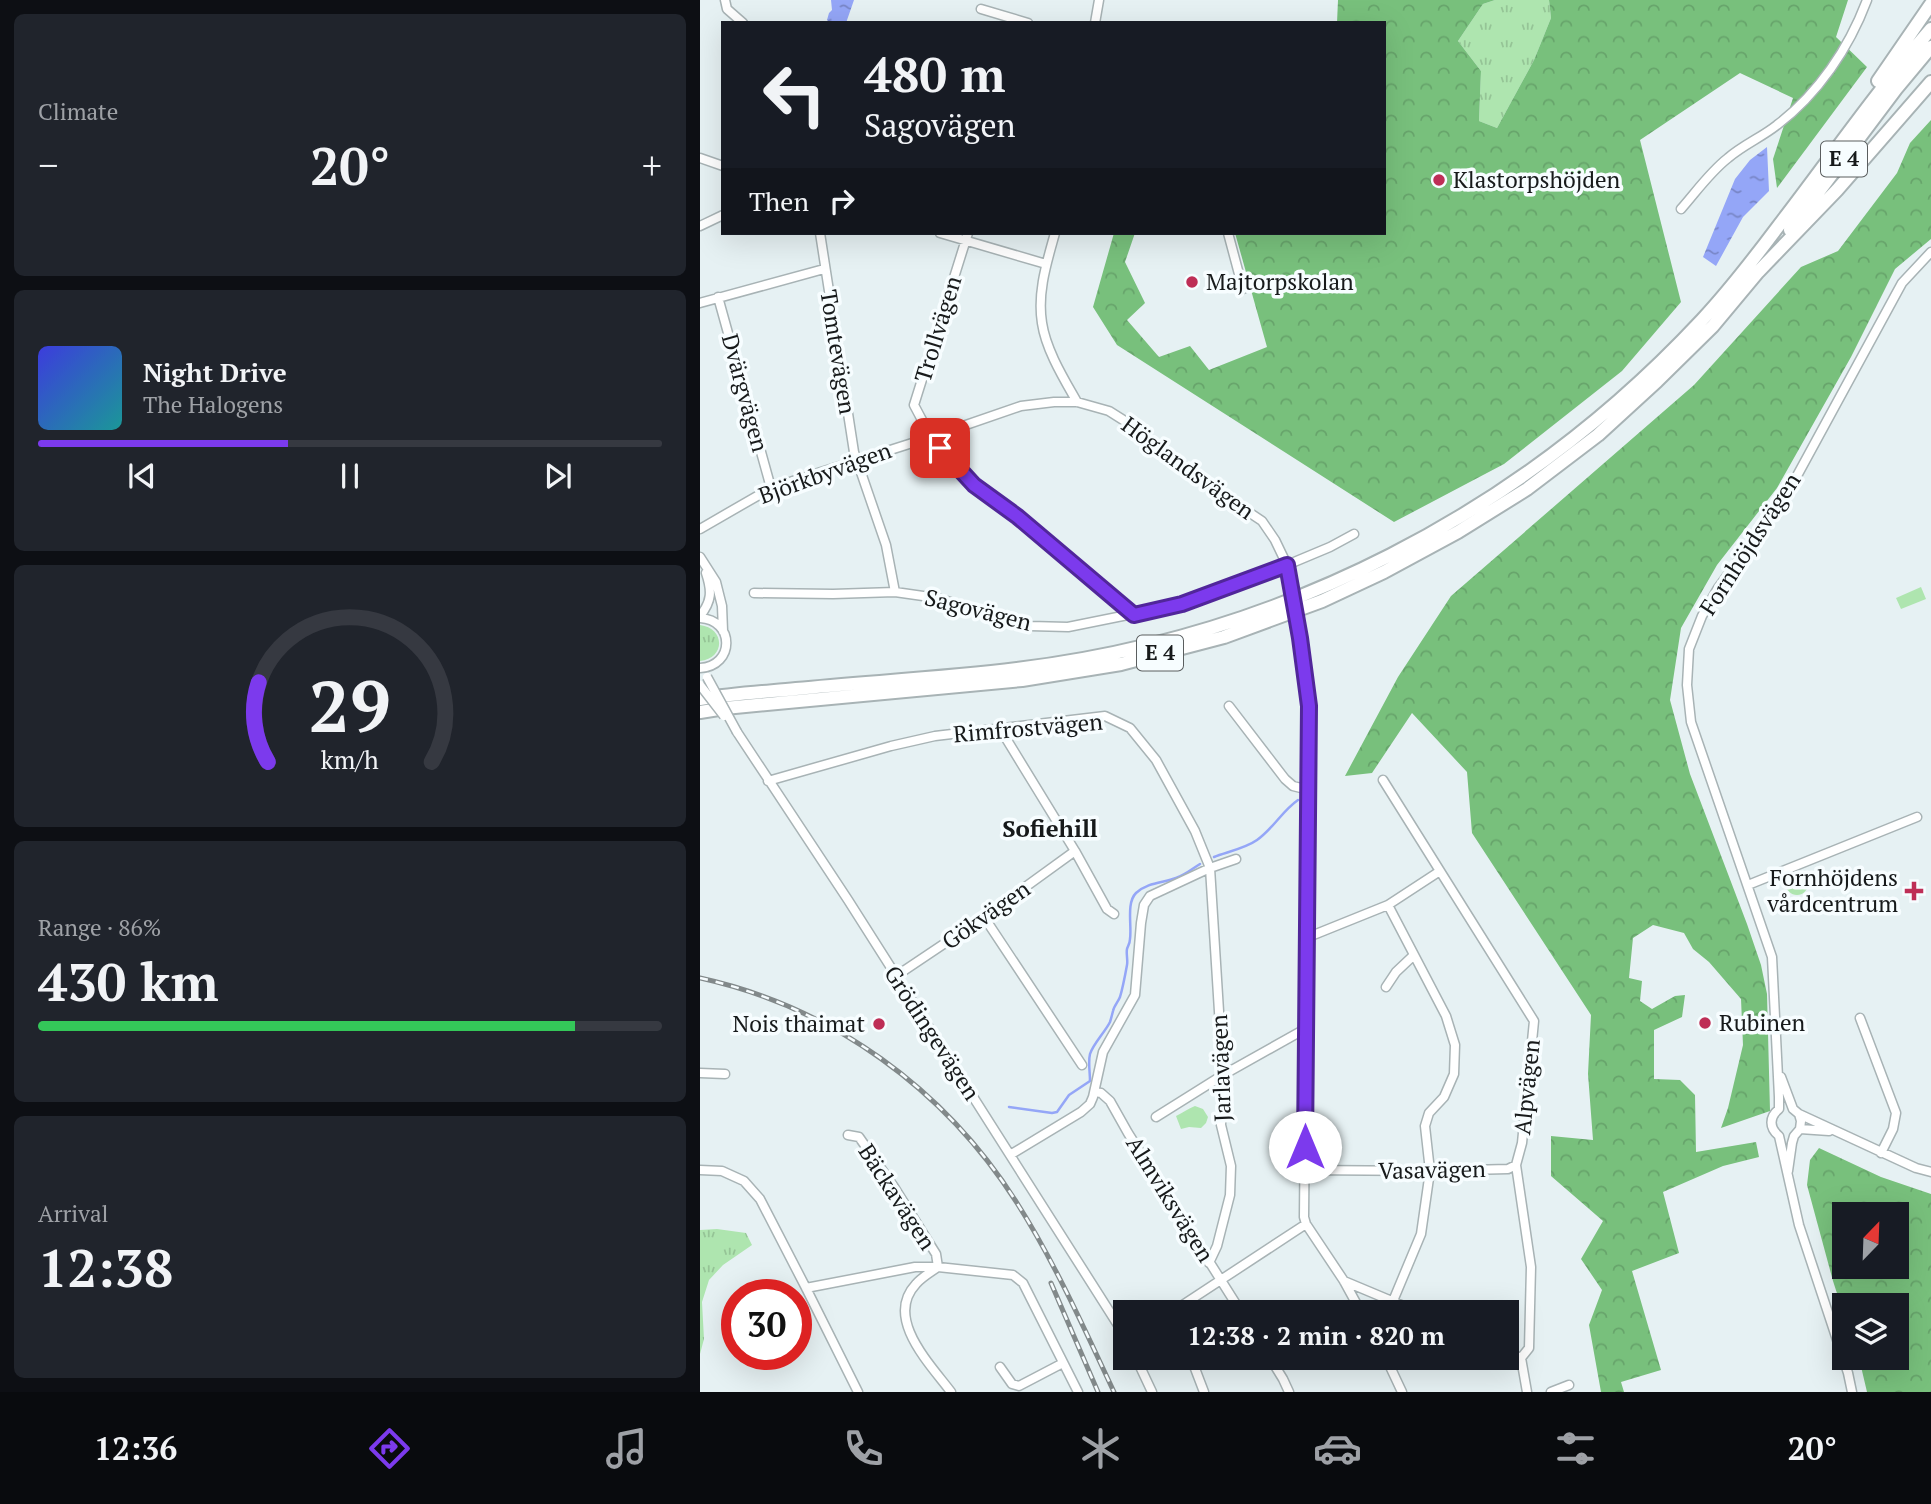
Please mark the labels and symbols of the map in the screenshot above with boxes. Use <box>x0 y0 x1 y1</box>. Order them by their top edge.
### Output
road number: E 4 <box>1821 142 1867 176</box>
place label: Klastorpshöjden <box>1453 164 1621 195</box>
marker: Klastorpshöjden <box>1431 172 1447 188</box>
place label: Majtorpskolan <box>1206 266 1354 297</box>
street label: Trollvägen <box>907 272 968 386</box>
marker: Majtorpskolan <box>1184 274 1200 290</box>
street label: Tomtevägen <box>813 287 864 417</box>
street label: Dvärgvägen <box>715 330 776 456</box>
street label: Höglandsvägen <box>1116 409 1261 527</box>
pin <box>910 418 970 478</box>
street label: Björkbyvägen <box>754 434 896 511</box>
street label: Fornhöjdsvägen <box>1692 466 1807 621</box>
street label: Sagovägen <box>922 581 1035 638</box>
road number: E 4 <box>1137 636 1183 670</box>
street label: Rimfrostvägen <box>952 705 1104 749</box>
district label: Sofiehill <box>1002 812 1098 844</box>
place label: Fornhöjdens vårdcentrum <box>1766 862 1898 919</box>
street label: Gökvägen <box>935 873 1036 956</box>
marker: Fornhöjdens vårdcentrum <box>1904 881 1924 901</box>
street label: Grödingevägen <box>877 959 988 1106</box>
place label: Rubinen <box>1719 1007 1806 1038</box>
place label: Nois thaimat <box>732 1008 865 1039</box>
street label: Jarlavägen <box>1203 1013 1238 1122</box>
marker: Rubinen <box>1697 1015 1713 1031</box>
marker: Nois thaimat <box>871 1016 887 1032</box>
street label: Alpvägen <box>1506 1037 1547 1136</box>
position arrow <box>1268 1110 1342 1184</box>
street label: Almviksvägen <box>1119 1130 1222 1268</box>
street label: Bäckavägen <box>852 1138 943 1256</box>
street label: Vasavägen <box>1378 1153 1486 1186</box>
north arrow <box>1832 1202 1909 1279</box>
speed limit sign: 30 <box>721 1279 812 1370</box>

